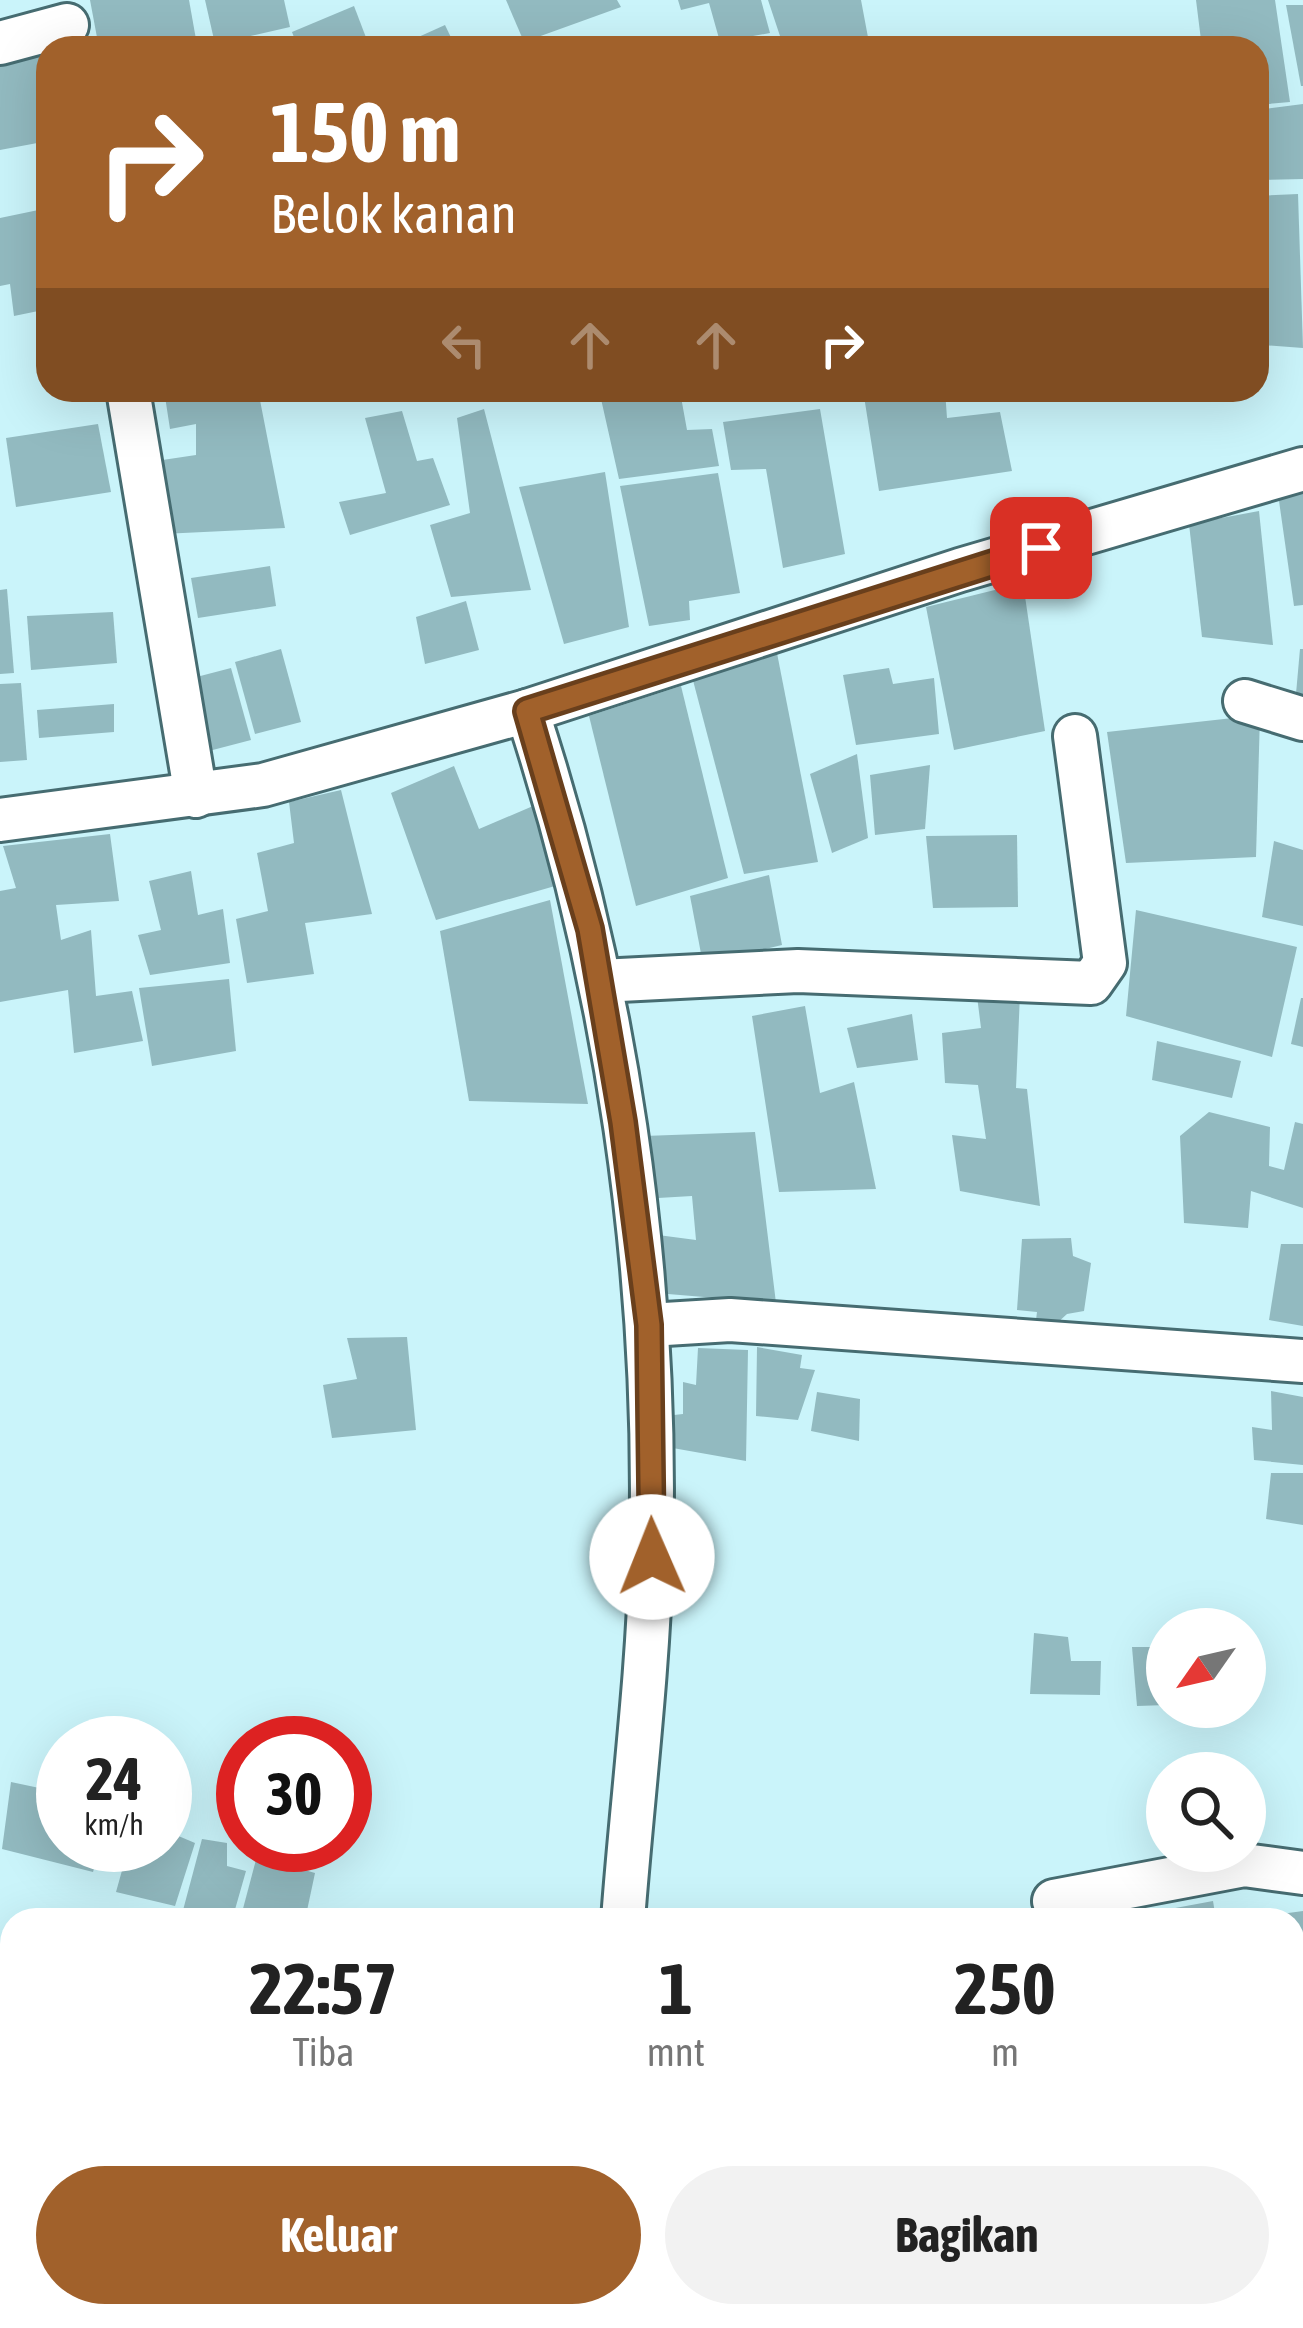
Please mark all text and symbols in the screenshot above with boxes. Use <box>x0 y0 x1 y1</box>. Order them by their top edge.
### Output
icon: right <box>72 84 228 240</box>
text: 150 m <box>270 84 460 180</box>
text: Belok kanan <box>270 183 517 244</box>
icon: left <box>431 312 497 378</box>
icon: ahead <box>557 312 623 378</box>
icon: ahead <box>683 312 749 378</box>
icon: right <box>809 312 875 378</box>
pin <box>990 497 1092 599</box>
icon: arrive <box>1008 515 1074 581</box>
position arrow <box>589 1494 715 1620</box>
north arrow <box>1146 1608 1266 1728</box>
map controls <box>1146 1608 1266 1872</box>
speed limit sign: 30 <box>216 1716 372 1872</box>
text: 24 <box>86 1744 142 1813</box>
button: search <box>1146 1752 1266 1872</box>
text: km/h <box>84 1807 144 1841</box>
text: 22:57 <box>249 1947 397 2029</box>
text: 1 <box>659 1947 693 2029</box>
text: 250 <box>954 1947 1056 2029</box>
text: Tiba <box>292 2030 354 2074</box>
text: mnt <box>647 2030 705 2074</box>
text: m <box>991 2030 1019 2074</box>
button: Keluar <box>36 2166 641 2304</box>
button: Bagikan <box>665 2166 1269 2304</box>

